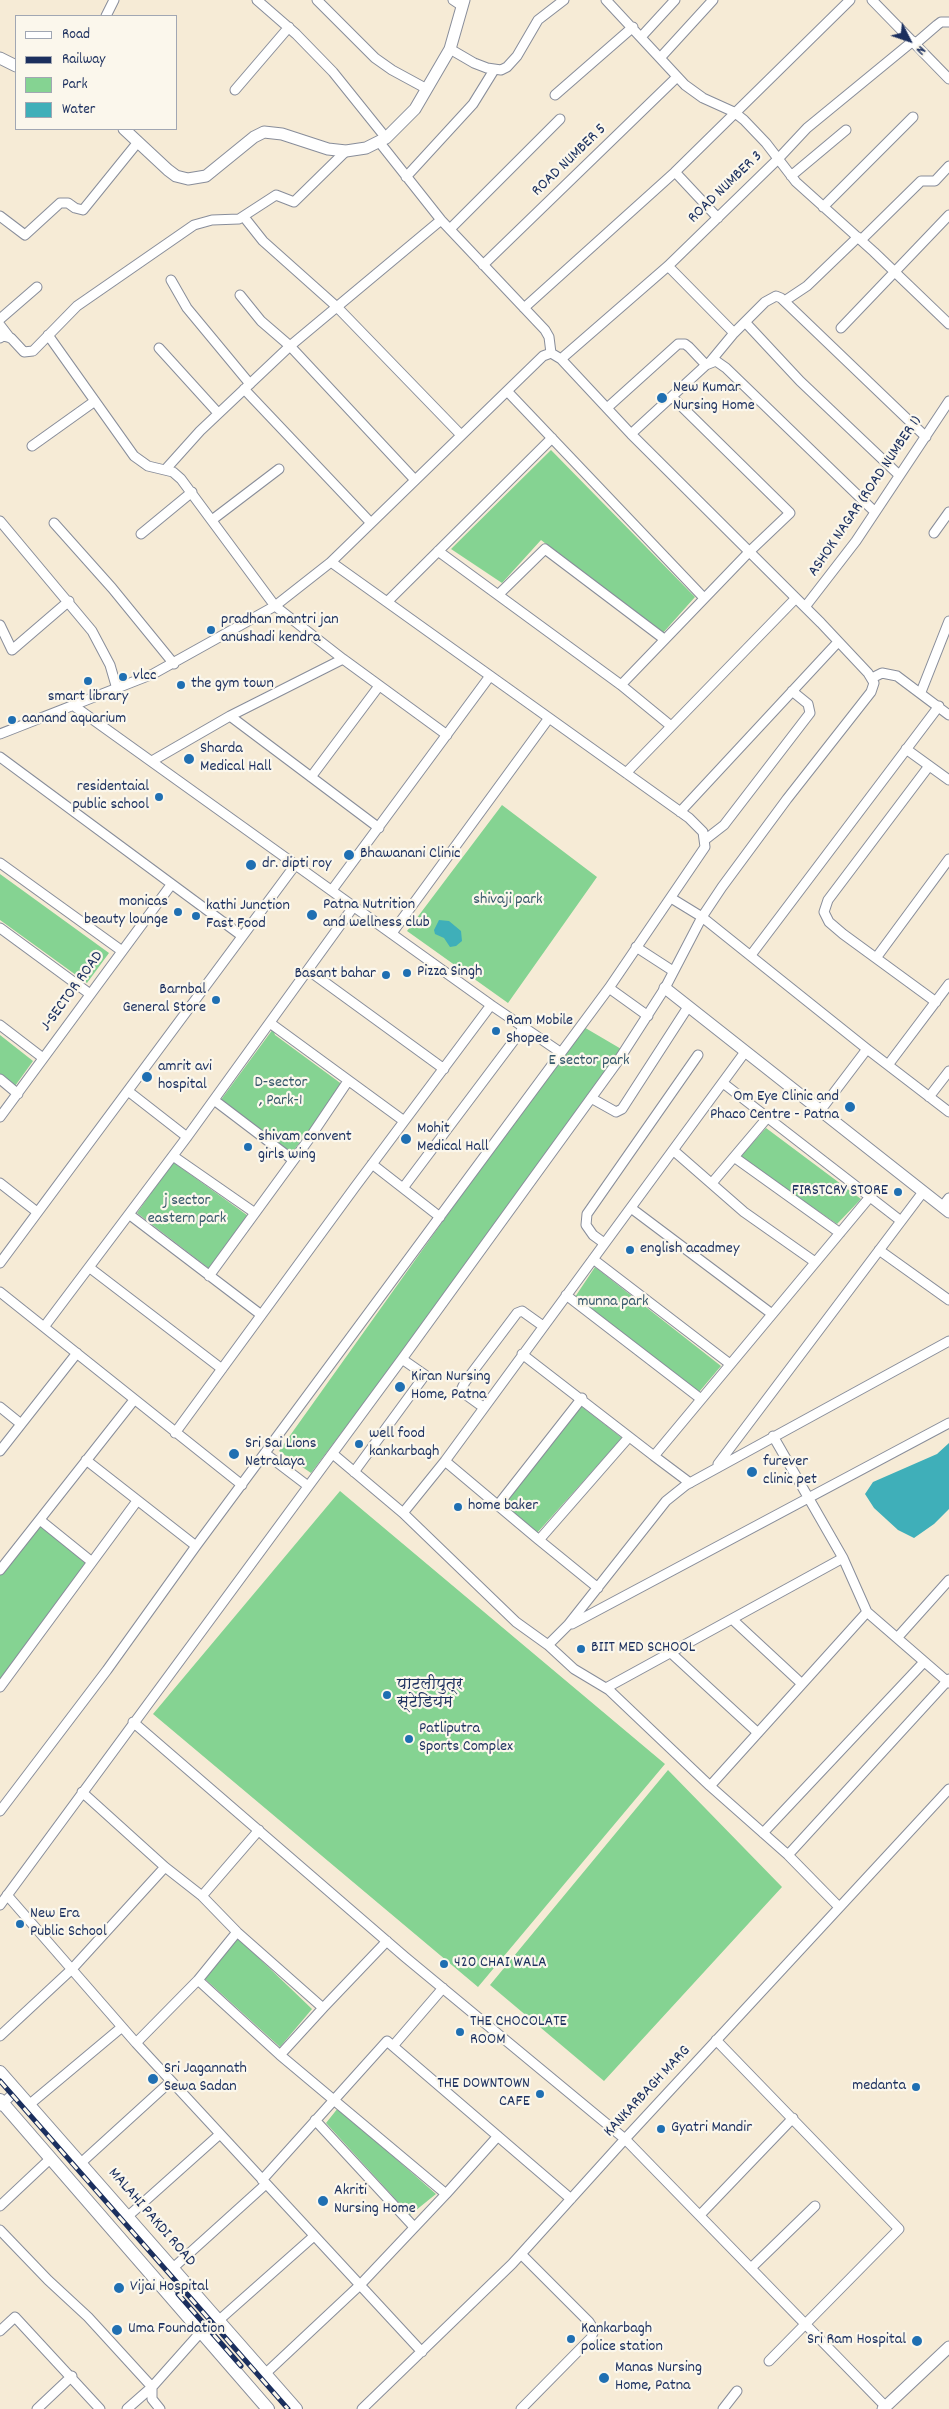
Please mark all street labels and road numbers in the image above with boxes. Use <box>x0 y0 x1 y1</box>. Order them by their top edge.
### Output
street label: ROAD NUMBER 5 <box>529 121 611 201</box>
street label: ROAD NUMBER 3 <box>685 148 767 228</box>
street label: ASHOK NAGAR (ROAD NUMBER 1) <box>805 413 927 581</box>
street label: J-SECTOR ROAD <box>37 948 109 1036</box>
street label: KANKARBAGH MARG <box>601 2042 695 2142</box>
street label: MALAHI PAKDI ROAD <box>103 2165 199 2271</box>

